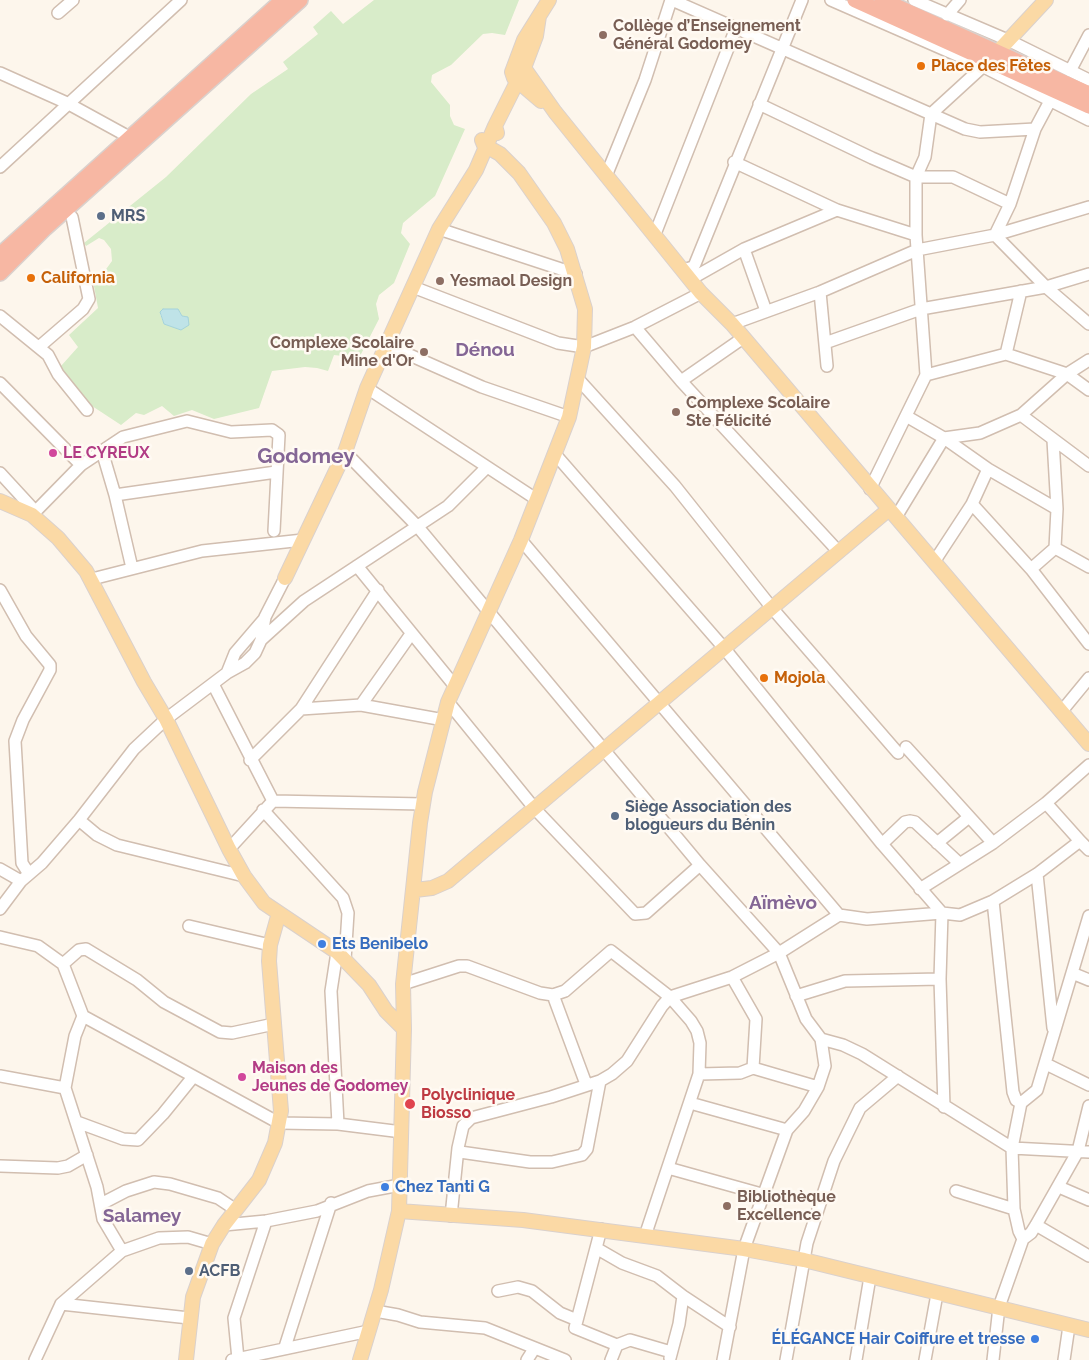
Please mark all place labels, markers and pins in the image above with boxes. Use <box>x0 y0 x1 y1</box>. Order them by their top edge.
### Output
place label: Collège d’Enseignement Général Godomey <box>613 16 801 54</box>
marker: Collège d’Enseignement Général Godomey <box>597 29 609 41</box>
place label: Place des Fêtes <box>931 56 1051 76</box>
marker: Place des Fêtes <box>915 60 927 72</box>
place label: MRS <box>111 206 145 226</box>
marker: MRS <box>95 210 107 222</box>
place label: California <box>41 268 115 288</box>
place label: Yesmaol Design <box>450 271 572 291</box>
marker: California <box>25 272 37 284</box>
marker: Yesmaol Design <box>434 275 446 287</box>
place label: Complexe Scolaire Mine d'Or <box>270 333 414 371</box>
marker: Complexe Scolaire Mine d'Or <box>418 346 430 358</box>
place label: Complexe Scolaire Ste Félicité <box>686 393 830 431</box>
marker: Complexe Scolaire Ste Félicité <box>670 406 682 418</box>
place label: LE CYREUX <box>63 443 150 463</box>
marker: LE CYREUX <box>47 447 59 459</box>
place label: Mojola <box>774 668 826 688</box>
marker: Mojola <box>758 672 770 684</box>
place label: Siège Association des blogueurs du Bénin <box>625 797 792 835</box>
marker: Siège Association des blogueurs du Bénin <box>609 810 621 822</box>
place label: Ets Benibelo <box>332 934 428 954</box>
marker: Ets Benibelo <box>316 938 328 950</box>
place label: Maison des Jeunes de Godomey <box>252 1058 408 1096</box>
marker: Maison des Jeunes de Godomey <box>236 1071 248 1083</box>
place label: Polyclinique Biosso <box>421 1085 515 1123</box>
marker: Polyclinique Biosso <box>403 1097 417 1111</box>
place label: Chez Tanti G <box>395 1177 490 1197</box>
marker: Chez Tanti G <box>379 1181 391 1193</box>
place label: Bibliothèque Excellence <box>737 1187 836 1225</box>
marker: Bibliothèque Excellence <box>721 1200 733 1212</box>
place label: ACFB <box>199 1261 240 1281</box>
marker: ACFB <box>183 1265 195 1277</box>
place label: ÉLÉGANCE Hair Coiffure et tresse <box>771 1329 1025 1349</box>
marker: ÉLÉGANCE Hair Coiffure et tresse <box>1029 1333 1041 1345</box>

